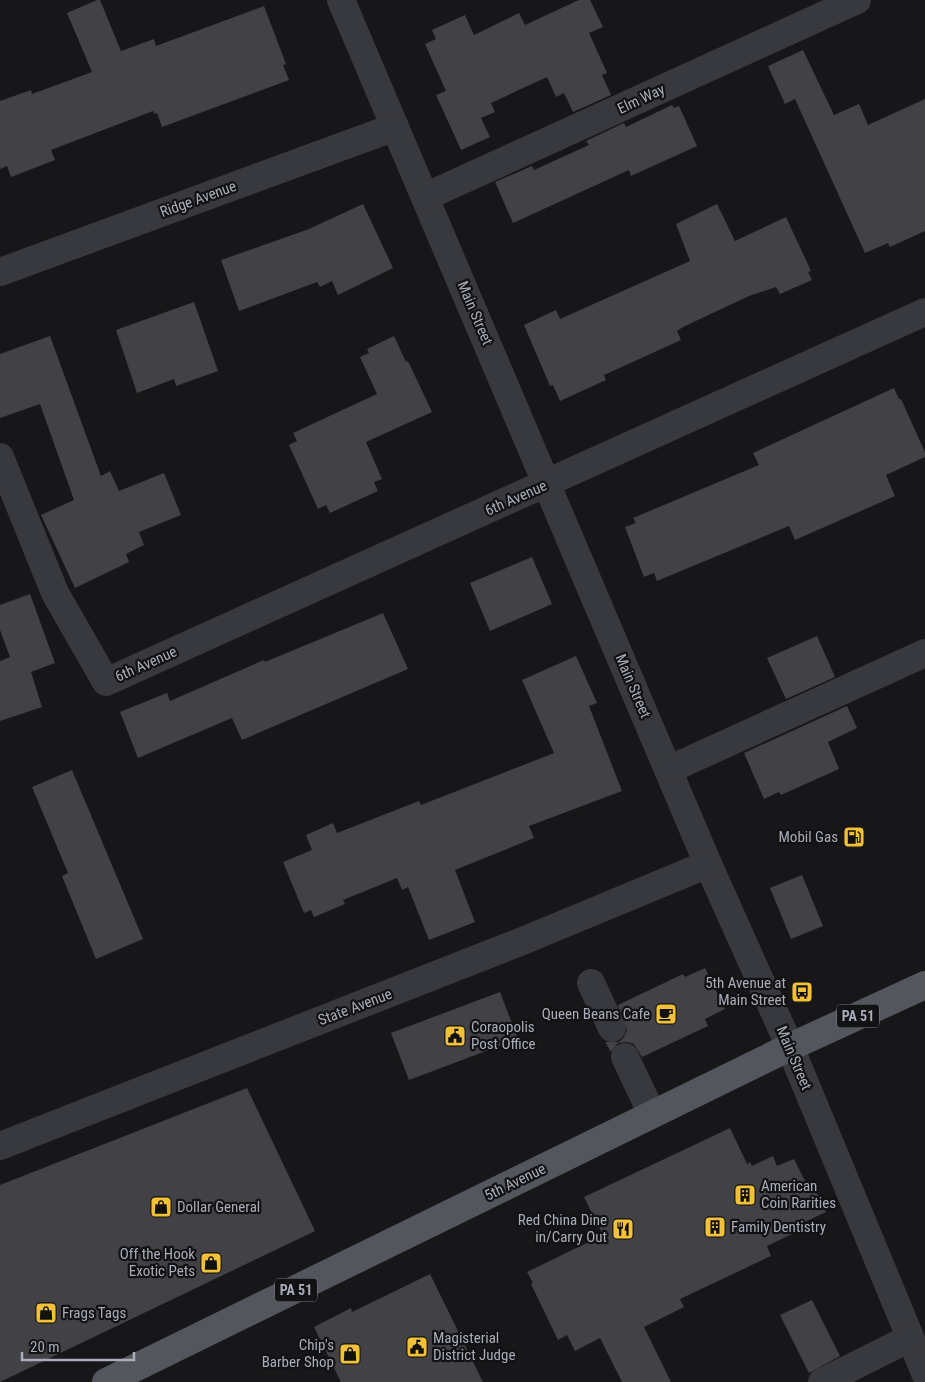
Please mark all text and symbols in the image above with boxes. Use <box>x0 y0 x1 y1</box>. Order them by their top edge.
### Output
street label: Elm Way <box>614 80 668 118</box>
street label: Ridge Avenue <box>157 177 239 221</box>
street label: Main Street <box>453 278 497 348</box>
street label: 6th Avenue <box>482 476 550 520</box>
street label: 6th Avenue <box>112 642 180 686</box>
street label: Main Street <box>611 651 655 721</box>
fuel station icon: Mobil Gas <box>842 825 866 849</box>
place label: Mobil Gas <box>779 828 838 846</box>
place label: 5th Avenue at Main Street <box>705 974 786 1009</box>
bus stop icon: 5th Avenue at Main Street <box>790 980 814 1004</box>
street label: State Avenue <box>316 985 394 1029</box>
cafe icon: Queen Beans Cafe <box>654 1002 678 1026</box>
road number: PA 51 <box>837 1004 879 1028</box>
place label: Queen Beans Cafe <box>542 1005 650 1023</box>
place label: Coraopolis Post Office <box>471 1018 536 1053</box>
street label: Main Street <box>772 1023 816 1093</box>
public building icon: Coraopolis Post Office <box>443 1024 467 1048</box>
street label: 5th Avenue <box>482 1160 548 1204</box>
place label: American Coin Rarities <box>761 1177 836 1212</box>
building icon: American Coin Rarities <box>733 1183 757 1207</box>
shop icon: Dollar General <box>149 1195 173 1219</box>
place label: Dollar General <box>177 1198 260 1216</box>
place label: Red China Dine in/Carry Out <box>518 1211 607 1246</box>
building icon: Family Dentistry <box>703 1215 727 1239</box>
restaurant icon: Red China Dine in/Carry Out <box>611 1217 635 1241</box>
place label: Family Dentistry <box>731 1218 826 1236</box>
place label: Off the Hook Exotic Pets <box>120 1245 195 1280</box>
shop icon: Off the Hook Exotic Pets <box>199 1251 223 1275</box>
road number: PA 51 <box>275 1278 317 1302</box>
shop icon: Frags Tags <box>34 1301 58 1325</box>
place label: Frags Tags <box>62 1304 126 1322</box>
place label: Magisterial District Judge <box>433 1329 515 1364</box>
scale bar <box>22 1330 135 1362</box>
public building icon: Magisterial District Judge <box>405 1335 429 1359</box>
place label: Chip's Barber Shop <box>262 1336 334 1371</box>
text: 20 m <box>30 1338 60 1356</box>
shop icon: Chip's Barber Shop <box>338 1342 362 1366</box>

